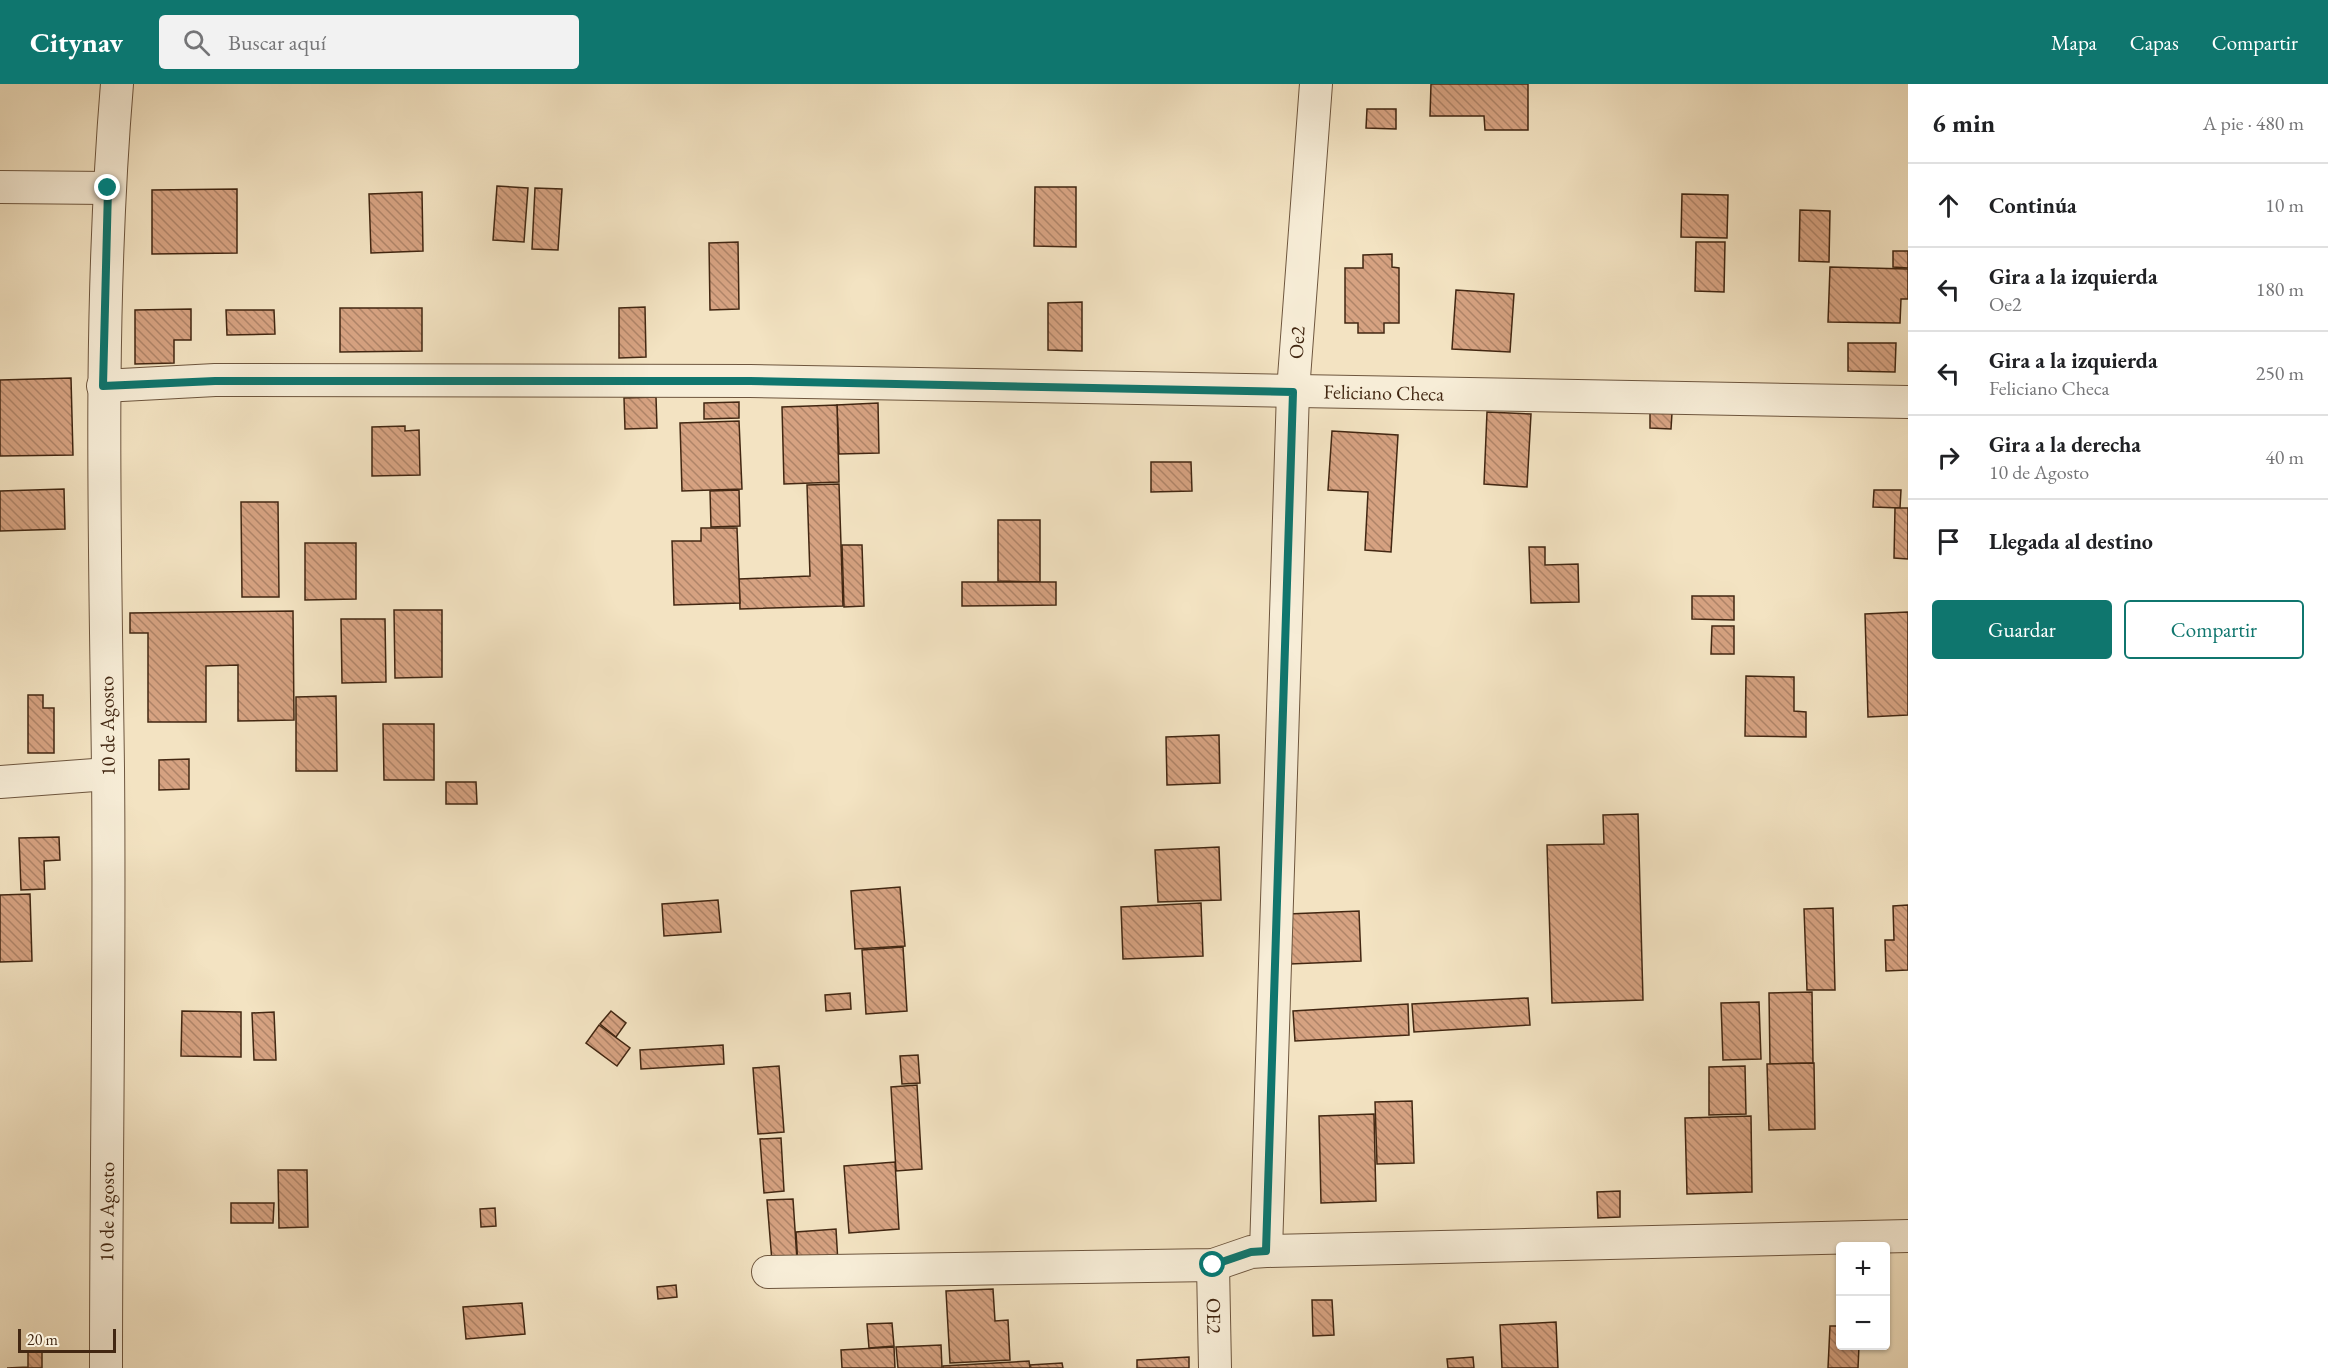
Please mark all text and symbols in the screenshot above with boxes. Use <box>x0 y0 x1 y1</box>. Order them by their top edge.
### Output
search box <box>159 15 579 69</box>
text: Citynav <box>30 24 123 60</box>
icon: search <box>180 26 213 59</box>
text: Buscar aquí <box>228 28 326 57</box>
text: Mapa <box>2051 29 2097 56</box>
text: Capas <box>2130 29 2179 56</box>
text: Compartir <box>2212 29 2298 56</box>
text: 6 min <box>1932 106 1995 140</box>
text: A pie · 480 m <box>2203 110 2304 136</box>
route end <box>94 174 120 200</box>
icon: ahead <box>1932 189 1965 222</box>
text: Continúa <box>1989 191 2077 220</box>
text: 10 m <box>2265 192 2304 218</box>
text: Gira a la izquierda <box>1989 262 2158 291</box>
icon: left <box>1932 273 1965 306</box>
text: 180 m <box>2256 276 2304 302</box>
text: Oe2 <box>1989 291 2022 317</box>
street label: Oe2 <box>1282 325 1311 360</box>
text: Gira a la izquierda <box>1989 346 2158 375</box>
icon: left <box>1932 357 1965 390</box>
text: 250 m <box>2256 360 2304 386</box>
text: Feliciano Checa <box>1989 375 2110 401</box>
street label: Feliciano Checa <box>1323 378 1444 407</box>
text: Gira a la derecha <box>1989 430 2141 459</box>
icon: right <box>1932 441 1965 474</box>
text: 40 m <box>2265 444 2304 470</box>
text: 10 de Agosto <box>1989 459 2089 485</box>
icon: arrive <box>1932 525 1965 558</box>
text: Llegada al destino <box>1989 527 2153 556</box>
button: Guardar <box>1932 600 2112 659</box>
button: Compartir <box>2124 600 2304 659</box>
street label: 10 de Agosto <box>93 676 121 776</box>
street label: 10 de Agosto <box>93 1162 120 1262</box>
map controls <box>1836 1242 1890 1350</box>
button: + <box>1836 1242 1890 1296</box>
route start <box>1199 1251 1225 1277</box>
button: − <box>1836 1296 1890 1350</box>
street label: OE2 <box>1201 1298 1227 1335</box>
scale bar <box>18 1326 116 1354</box>
text: 20 m <box>27 1329 58 1350</box>

